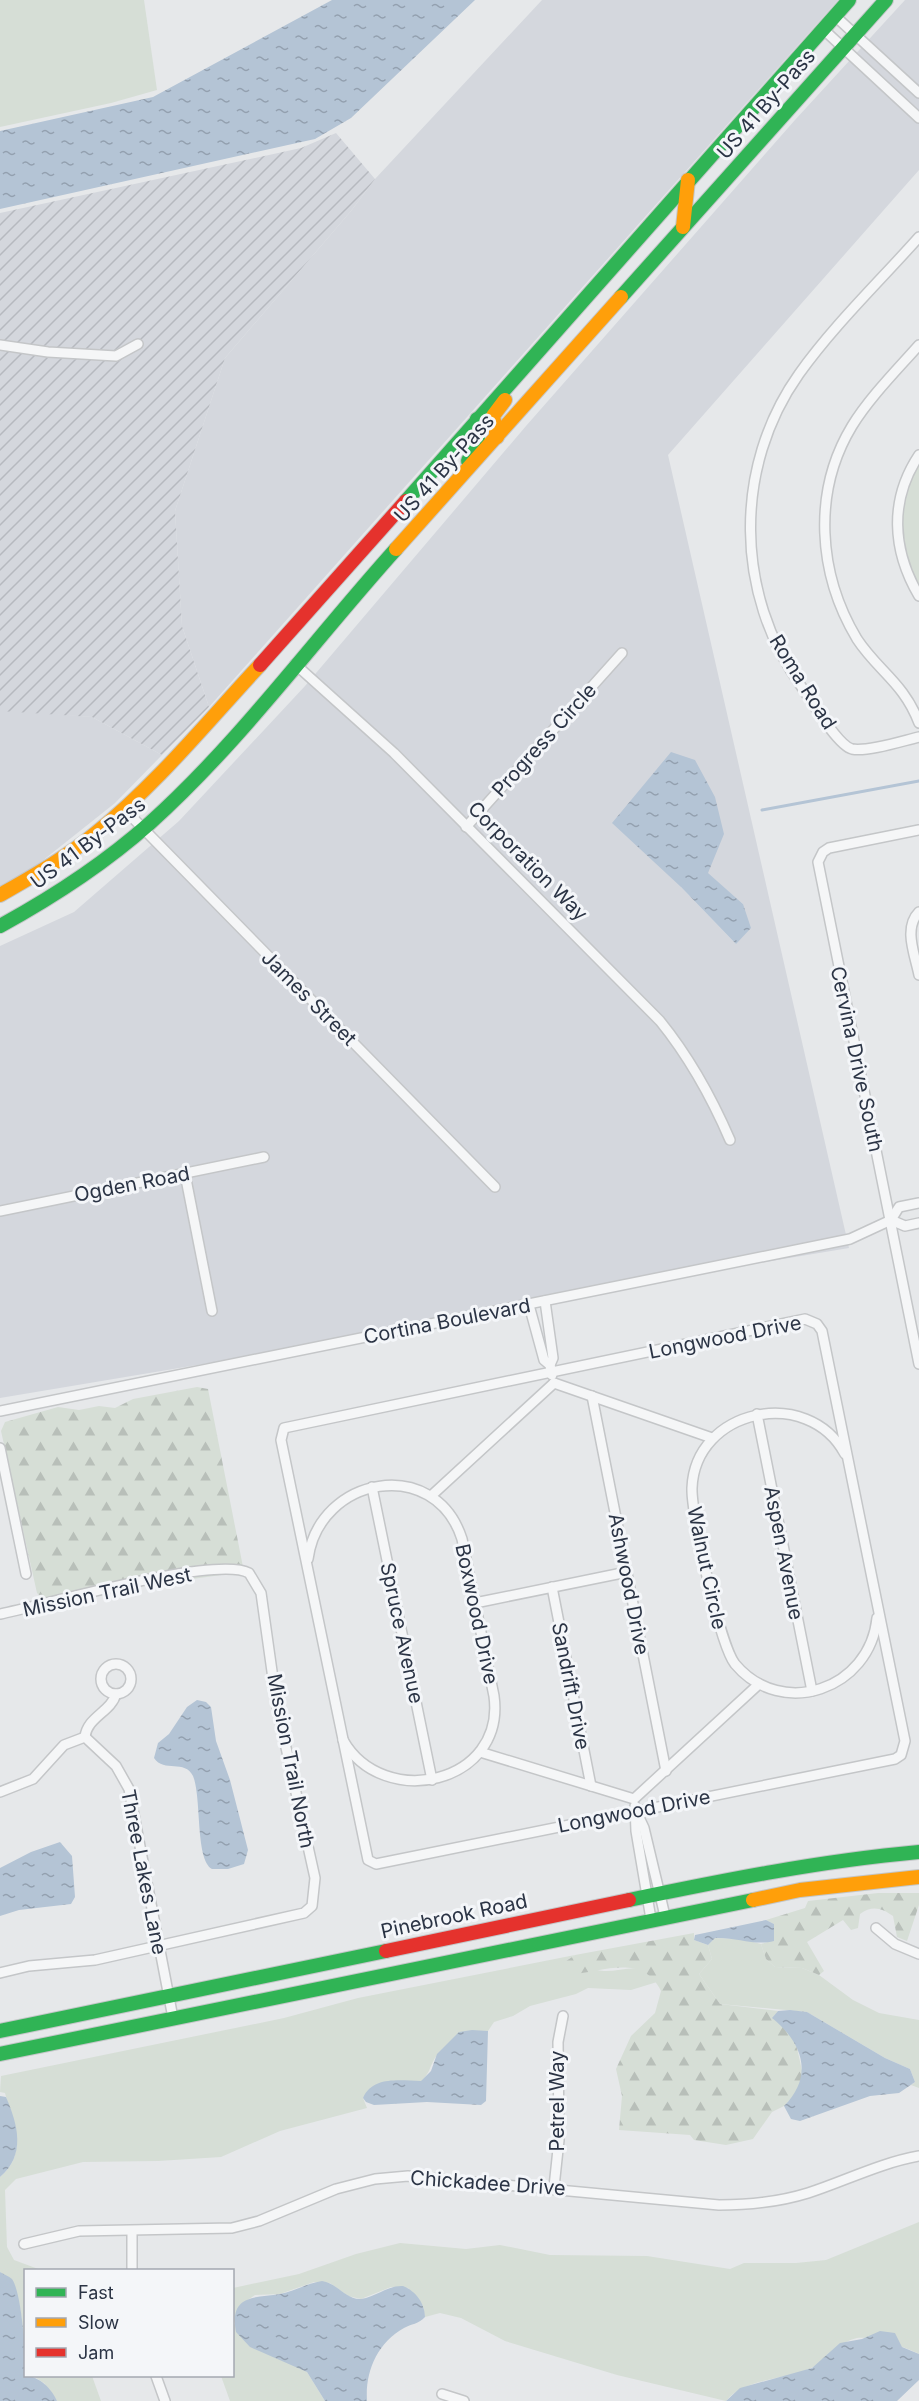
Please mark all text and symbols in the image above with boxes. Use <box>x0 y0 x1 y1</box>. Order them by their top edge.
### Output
street label: US 41 By-Pass <box>712 44 820 164</box>
street label: US 41 By-Pass <box>389 409 499 527</box>
street label: Roma Road <box>764 630 842 734</box>
street label: Progress Circle <box>487 678 601 802</box>
street label: US 41 By-Pass <box>26 792 150 894</box>
street label: Corporation Way <box>463 796 593 926</box>
street label: James Street <box>257 946 362 1051</box>
street label: Cervina Drive South <box>826 964 888 1154</box>
street label: Ogden Road <box>72 1161 192 1207</box>
street label: Cortina Boulevard <box>362 1293 532 1349</box>
street label: Longwood Drive <box>647 1310 803 1364</box>
street label: Aspen Avenue <box>759 1484 809 1622</box>
street label: Walnut Circle <box>682 1504 732 1632</box>
street label: Ashwood Drive <box>604 1511 654 1657</box>
street label: Boxwood Drive <box>450 1542 504 1686</box>
street label: Spruce Avenue <box>375 1560 429 1706</box>
street label: Mission Trail West <box>21 1562 194 1622</box>
street label: Sandrift Drive <box>547 1620 595 1752</box>
street label: Mission Trail North <box>262 1672 320 1850</box>
street label: Longwood Drive <box>556 1784 712 1838</box>
street label: Three Lakes Lane <box>116 1787 172 1957</box>
street label: Pinebrook Road <box>378 1889 530 1943</box>
street label: Petrel Way <box>545 2050 569 2152</box>
street label: Chickadee Drive <box>409 2166 567 2200</box>
legend <box>24 2269 234 2377</box>
text: Fast <box>78 2282 114 2303</box>
text: Slow <box>78 2312 119 2333</box>
text: Jam <box>78 2342 114 2363</box>

